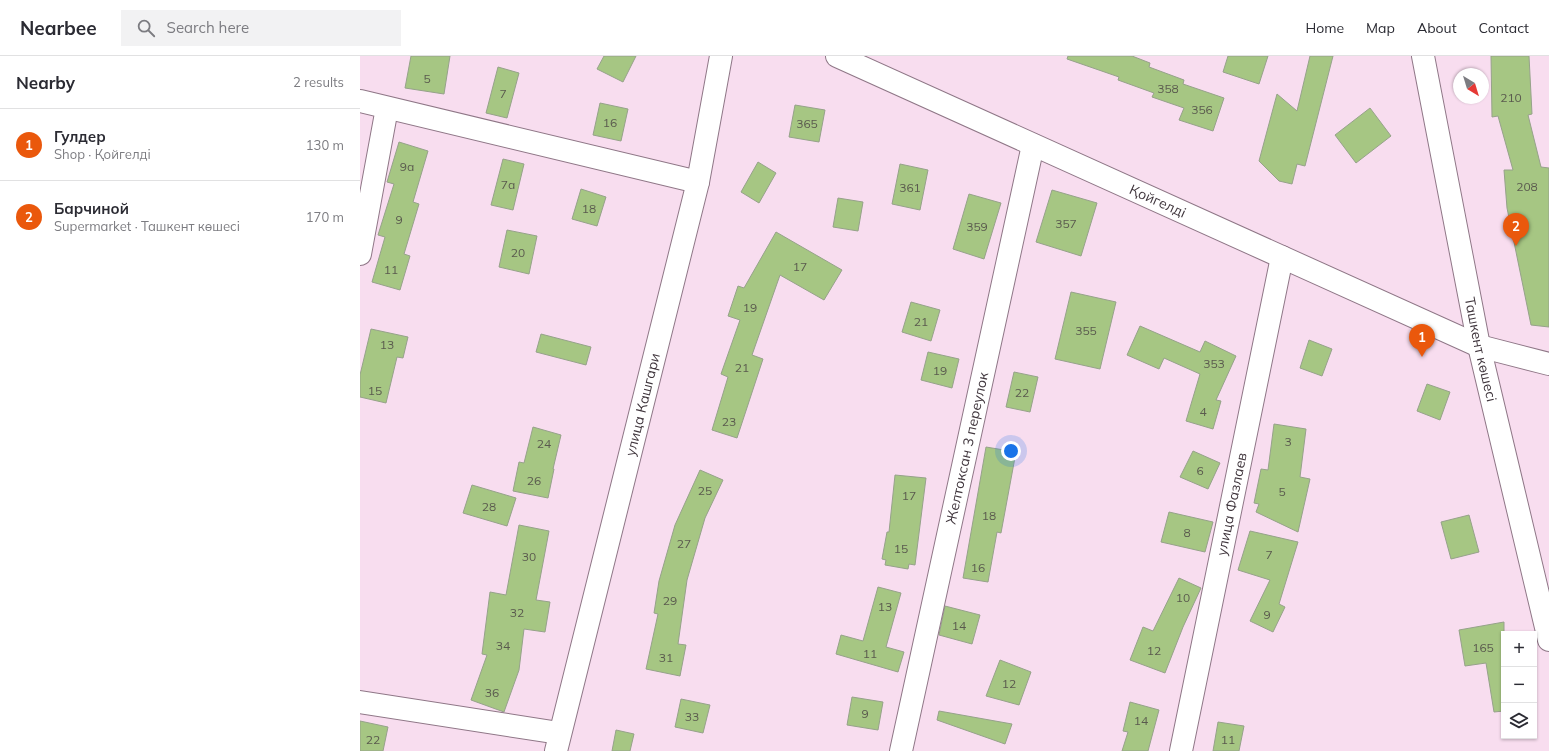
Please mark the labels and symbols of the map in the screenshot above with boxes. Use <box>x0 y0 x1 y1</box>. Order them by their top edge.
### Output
north arrow <box>1453 68 1489 104</box>
house number: 5 <box>423 71 431 86</box>
house number: 358 <box>1157 81 1179 96</box>
house number: 7 <box>499 86 507 101</box>
house number: 210 <box>1500 90 1522 105</box>
house number: 356 <box>1191 102 1213 117</box>
house number: 16 <box>603 115 617 130</box>
house number: 365 <box>796 116 818 131</box>
house number: 9а <box>400 159 414 174</box>
house number: 7а <box>501 177 515 192</box>
house number: 208 <box>1516 179 1538 194</box>
house number: 361 <box>899 180 921 195</box>
street label: Қойгелді <box>1127 180 1189 222</box>
house number: 18 <box>582 201 596 216</box>
house number: 9 <box>395 212 403 227</box>
pin: 2 <box>1503 213 1529 246</box>
house number: 357 <box>1055 216 1077 231</box>
house number: 359 <box>966 219 988 234</box>
house number: 20 <box>511 245 525 260</box>
house number: 17 <box>793 259 807 274</box>
house number: 11 <box>384 262 398 277</box>
street label: Ташкент көшесі <box>1461 296 1501 403</box>
house number: 19 <box>743 300 757 315</box>
house number: 21 <box>914 314 928 329</box>
house number: 355 <box>1075 323 1097 338</box>
pin: 1 <box>1409 324 1435 357</box>
house number: 13 <box>380 337 394 352</box>
street label: улица Кашгари <box>621 351 664 458</box>
house number: 353 <box>1203 356 1225 371</box>
house number: 21 <box>735 360 749 375</box>
house number: 19 <box>933 363 947 378</box>
street label: Желтоксан 3 переулок <box>942 370 992 526</box>
house number: 15 <box>368 383 382 398</box>
house number: 22 <box>1015 385 1029 400</box>
house number: 4 <box>1199 404 1207 419</box>
house number: 23 <box>722 414 736 429</box>
house number: 3 <box>1284 434 1292 449</box>
house number: 24 <box>537 436 551 451</box>
your location <box>1001 441 1021 461</box>
street label: улица Фазлаев <box>1212 451 1251 557</box>
house number: 6 <box>1196 463 1204 478</box>
house number: 26 <box>527 473 541 488</box>
house number: 25 <box>698 483 712 498</box>
house number: 5 <box>1278 484 1286 499</box>
house number: 17 <box>902 488 916 503</box>
house number: 28 <box>482 499 496 514</box>
house number: 18 <box>982 508 996 523</box>
house number: 8 <box>1183 525 1191 540</box>
house number: 27 <box>677 536 691 551</box>
house number: 15 <box>894 541 908 556</box>
house number: 7 <box>1265 547 1273 562</box>
house number: 30 <box>522 549 536 564</box>
house number: 16 <box>971 560 985 575</box>
house number: 10 <box>1176 590 1190 605</box>
house number: 29 <box>663 593 677 608</box>
house number: 13 <box>878 599 892 614</box>
house number: 32 <box>510 605 524 620</box>
house number: 9 <box>1263 607 1271 622</box>
house number: 14 <box>952 618 966 633</box>
house number: 34 <box>496 638 510 653</box>
house number: 165 <box>1472 640 1494 655</box>
house number: 12 <box>1147 643 1161 658</box>
house number: 11 <box>863 646 877 661</box>
house number: 31 <box>659 650 673 665</box>
house number: 12 <box>1002 676 1016 691</box>
house number: 36 <box>485 685 499 700</box>
house number: 9 <box>861 706 869 721</box>
house number: 33 <box>685 709 699 724</box>
house number: 14 <box>1134 713 1148 728</box>
house number: 22 <box>366 732 380 747</box>
house number: 11 <box>1221 732 1235 747</box>

